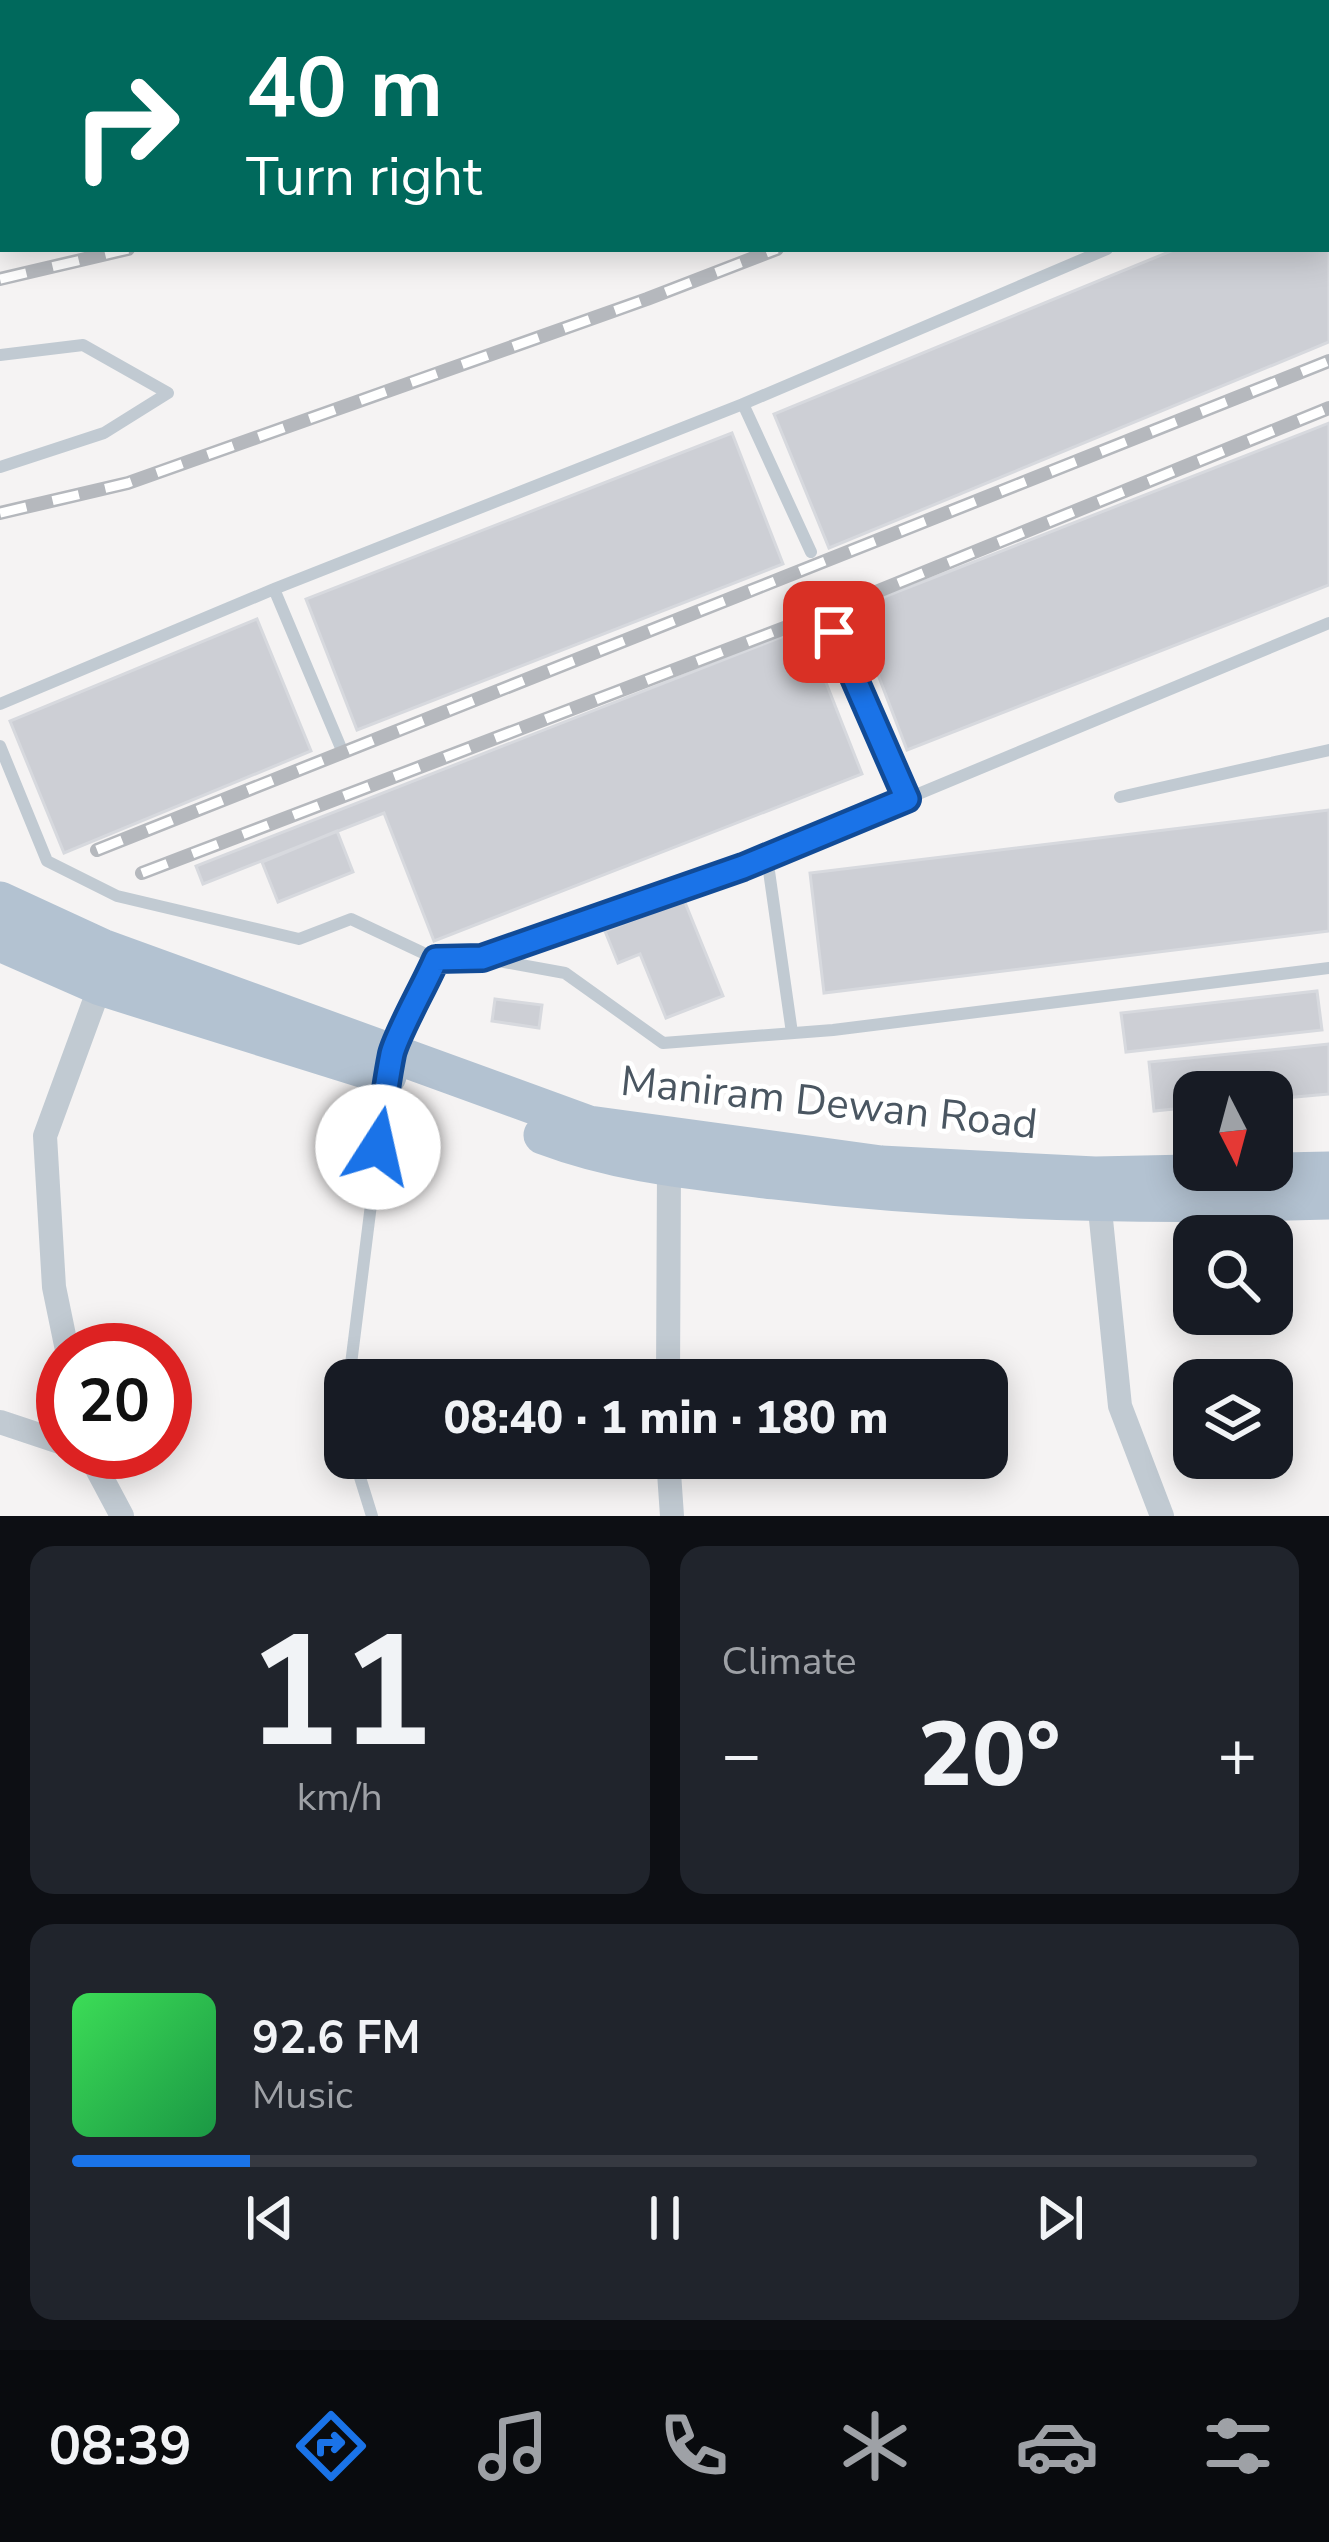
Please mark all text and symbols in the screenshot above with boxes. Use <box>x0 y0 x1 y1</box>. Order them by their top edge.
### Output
text: 40 m <box>246 31 443 146</box>
icon: right <box>48 48 204 204</box>
text: Turn right <box>246 140 482 214</box>
pin <box>783 581 885 683</box>
icon: arrive <box>801 599 867 665</box>
street label: Maniram Dewan Road <box>618 1053 1040 1153</box>
north arrow <box>1173 1071 1293 1191</box>
map controls <box>1173 1071 1293 1479</box>
position arrow <box>315 1084 441 1210</box>
button: search <box>1173 1215 1293 1335</box>
speed limit sign: 20 <box>36 1323 192 1479</box>
button: layers <box>1173 1359 1293 1479</box>
text: 08:40 · 1 min · 180 m <box>443 1388 889 1449</box>
text: 11 <box>246 1586 433 1799</box>
text: Climate <box>722 1635 857 1688</box>
text: 20° <box>918 1694 1061 1817</box>
text: − <box>722 1710 761 1800</box>
text: + <box>1217 1710 1257 1800</box>
text: km/h <box>297 1771 383 1824</box>
text: 92.6 FM <box>252 2008 421 2069</box>
text: Music <box>252 2069 353 2122</box>
icon: previous <box>237 2185 303 2251</box>
icon: pause <box>632 2185 698 2251</box>
icon: next <box>1027 2185 1093 2251</box>
icon: directions <box>289 2404 373 2488</box>
icon: music <box>471 2404 555 2488</box>
icon: phone <box>652 2404 736 2488</box>
icon: climate <box>833 2404 917 2488</box>
icon: car <box>1015 2404 1099 2488</box>
icon: filters <box>1196 2404 1280 2488</box>
text: 08:39 <box>49 2409 192 2483</box>

